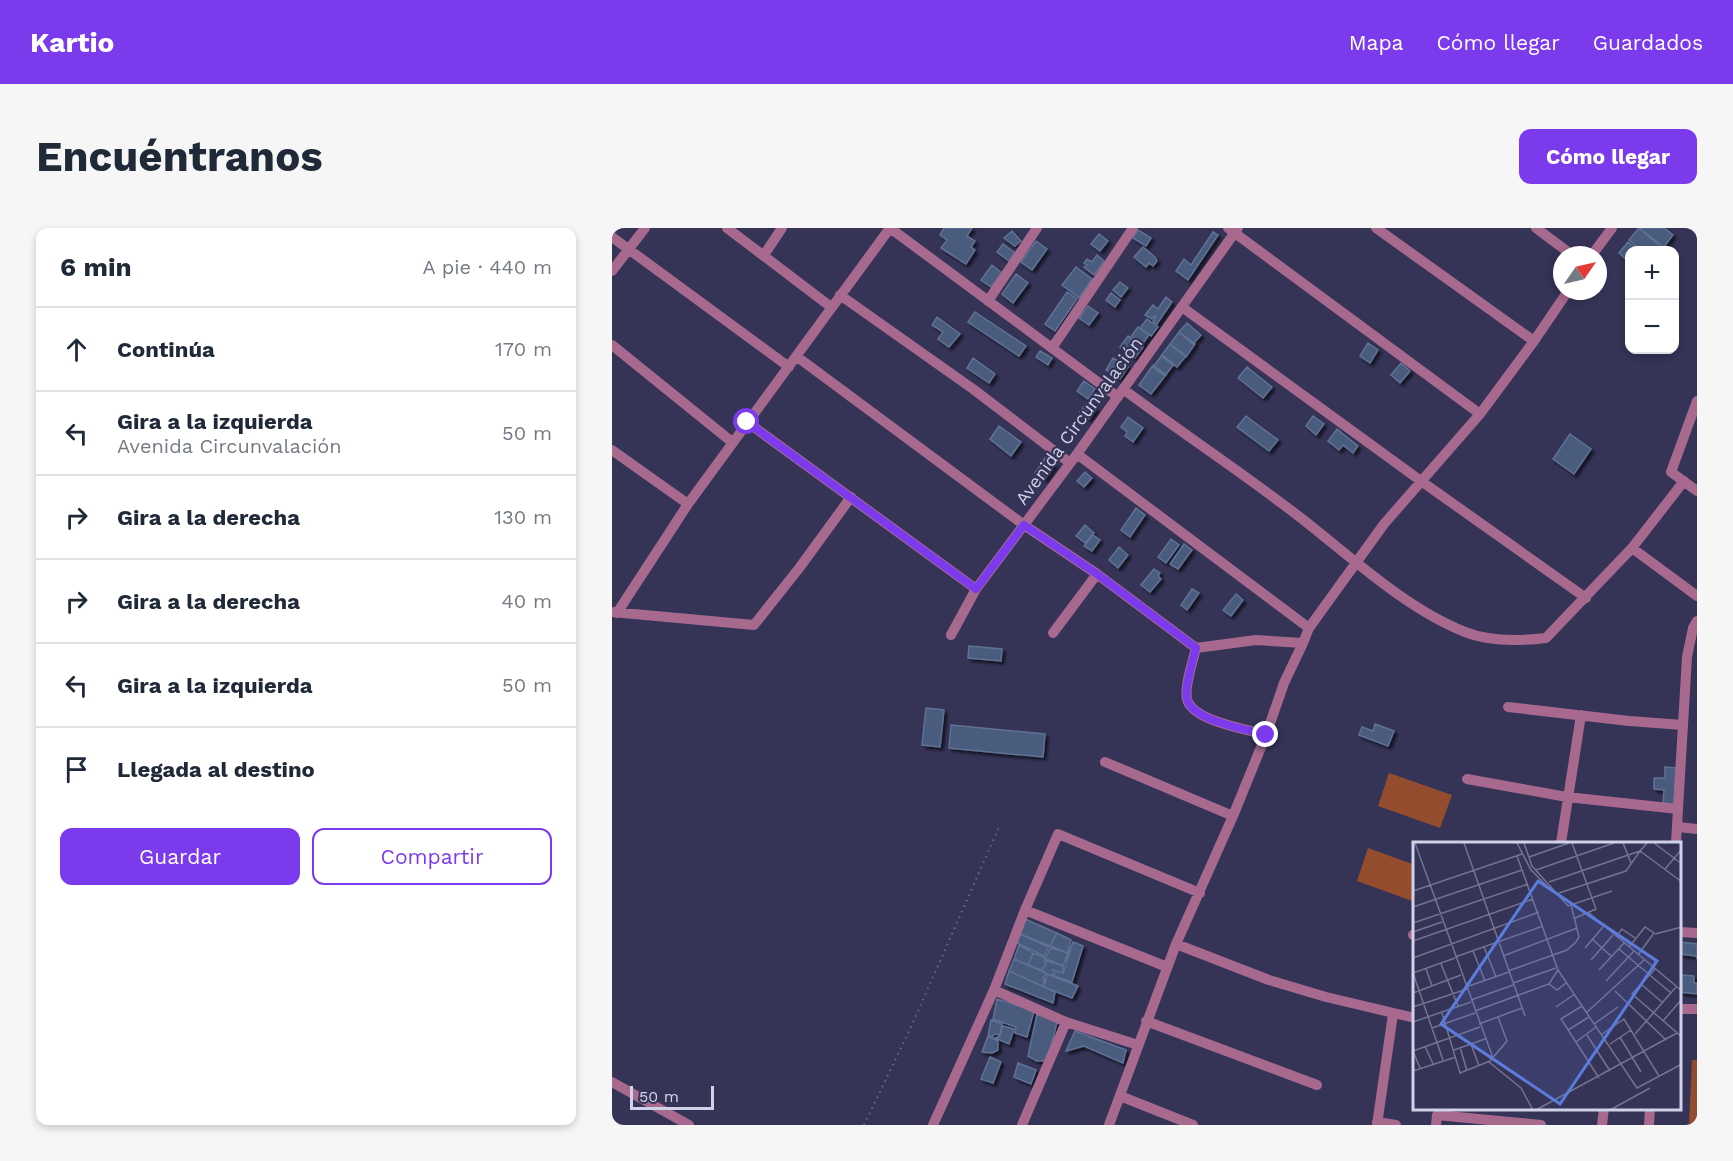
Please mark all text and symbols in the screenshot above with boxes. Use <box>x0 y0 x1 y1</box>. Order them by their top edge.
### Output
text: Kartio <box>30 26 114 59</box>
text: Mapa <box>1349 30 1403 55</box>
text: Cómo llegar <box>1436 30 1560 55</box>
text: Guardados <box>1593 30 1703 55</box>
button: Cómo llegar <box>1519 129 1697 184</box>
text: Encuéntranos <box>36 132 323 181</box>
north arrow <box>1553 246 1607 300</box>
map controls <box>1625 246 1679 354</box>
button: + <box>1625 246 1679 300</box>
text: 6 min <box>60 252 132 282</box>
text: A pie · 440 m <box>422 255 552 279</box>
button: − <box>1625 300 1679 354</box>
icon: ahead <box>60 333 93 366</box>
street label: Avenida Circunvalación <box>1011 333 1147 509</box>
text: Continúa <box>117 337 215 362</box>
text: 170 m <box>495 337 552 361</box>
route start <box>733 408 759 434</box>
text: Gira a la izquierda <box>117 409 313 434</box>
icon: left <box>60 417 93 450</box>
text: 50 m <box>502 421 552 445</box>
text: Avenida Circunvalación <box>117 434 342 458</box>
icon: right <box>60 501 93 534</box>
text: Gira a la derecha <box>117 505 300 530</box>
text: 130 m <box>494 505 552 529</box>
icon: right <box>60 585 93 618</box>
text: Gira a la derecha <box>117 589 300 614</box>
text: 40 m <box>501 589 552 613</box>
icon: left <box>60 669 93 702</box>
text: Gira a la izquierda <box>117 673 313 698</box>
text: 50 m <box>502 673 552 697</box>
route end <box>1252 721 1278 747</box>
icon: arrive <box>60 753 93 786</box>
text: Llegada al destino <box>117 757 315 782</box>
button: Guardar <box>60 828 300 885</box>
button: Compartir <box>312 828 552 885</box>
inset map <box>1413 842 1682 1110</box>
scale bar <box>630 1083 714 1110</box>
text: 50 m <box>639 1087 679 1106</box>

